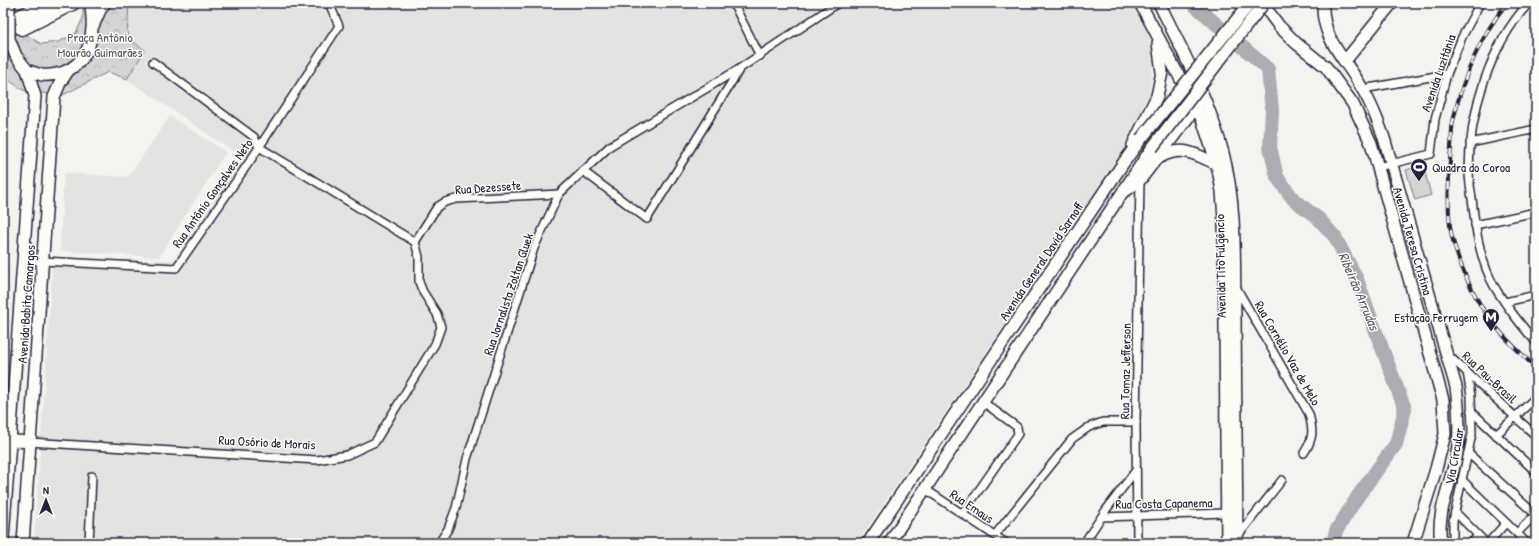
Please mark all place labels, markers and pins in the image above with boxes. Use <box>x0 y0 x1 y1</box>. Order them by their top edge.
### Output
sports icon: Quadra do Coroa <box>1409 157 1429 182</box>
place label: Quadra do Coroa <box>1432 158 1510 176</box>
metro station icon: Estação Ferrugem <box>1481 307 1501 332</box>
place label: Estação Ferrugem <box>1394 308 1478 326</box>

